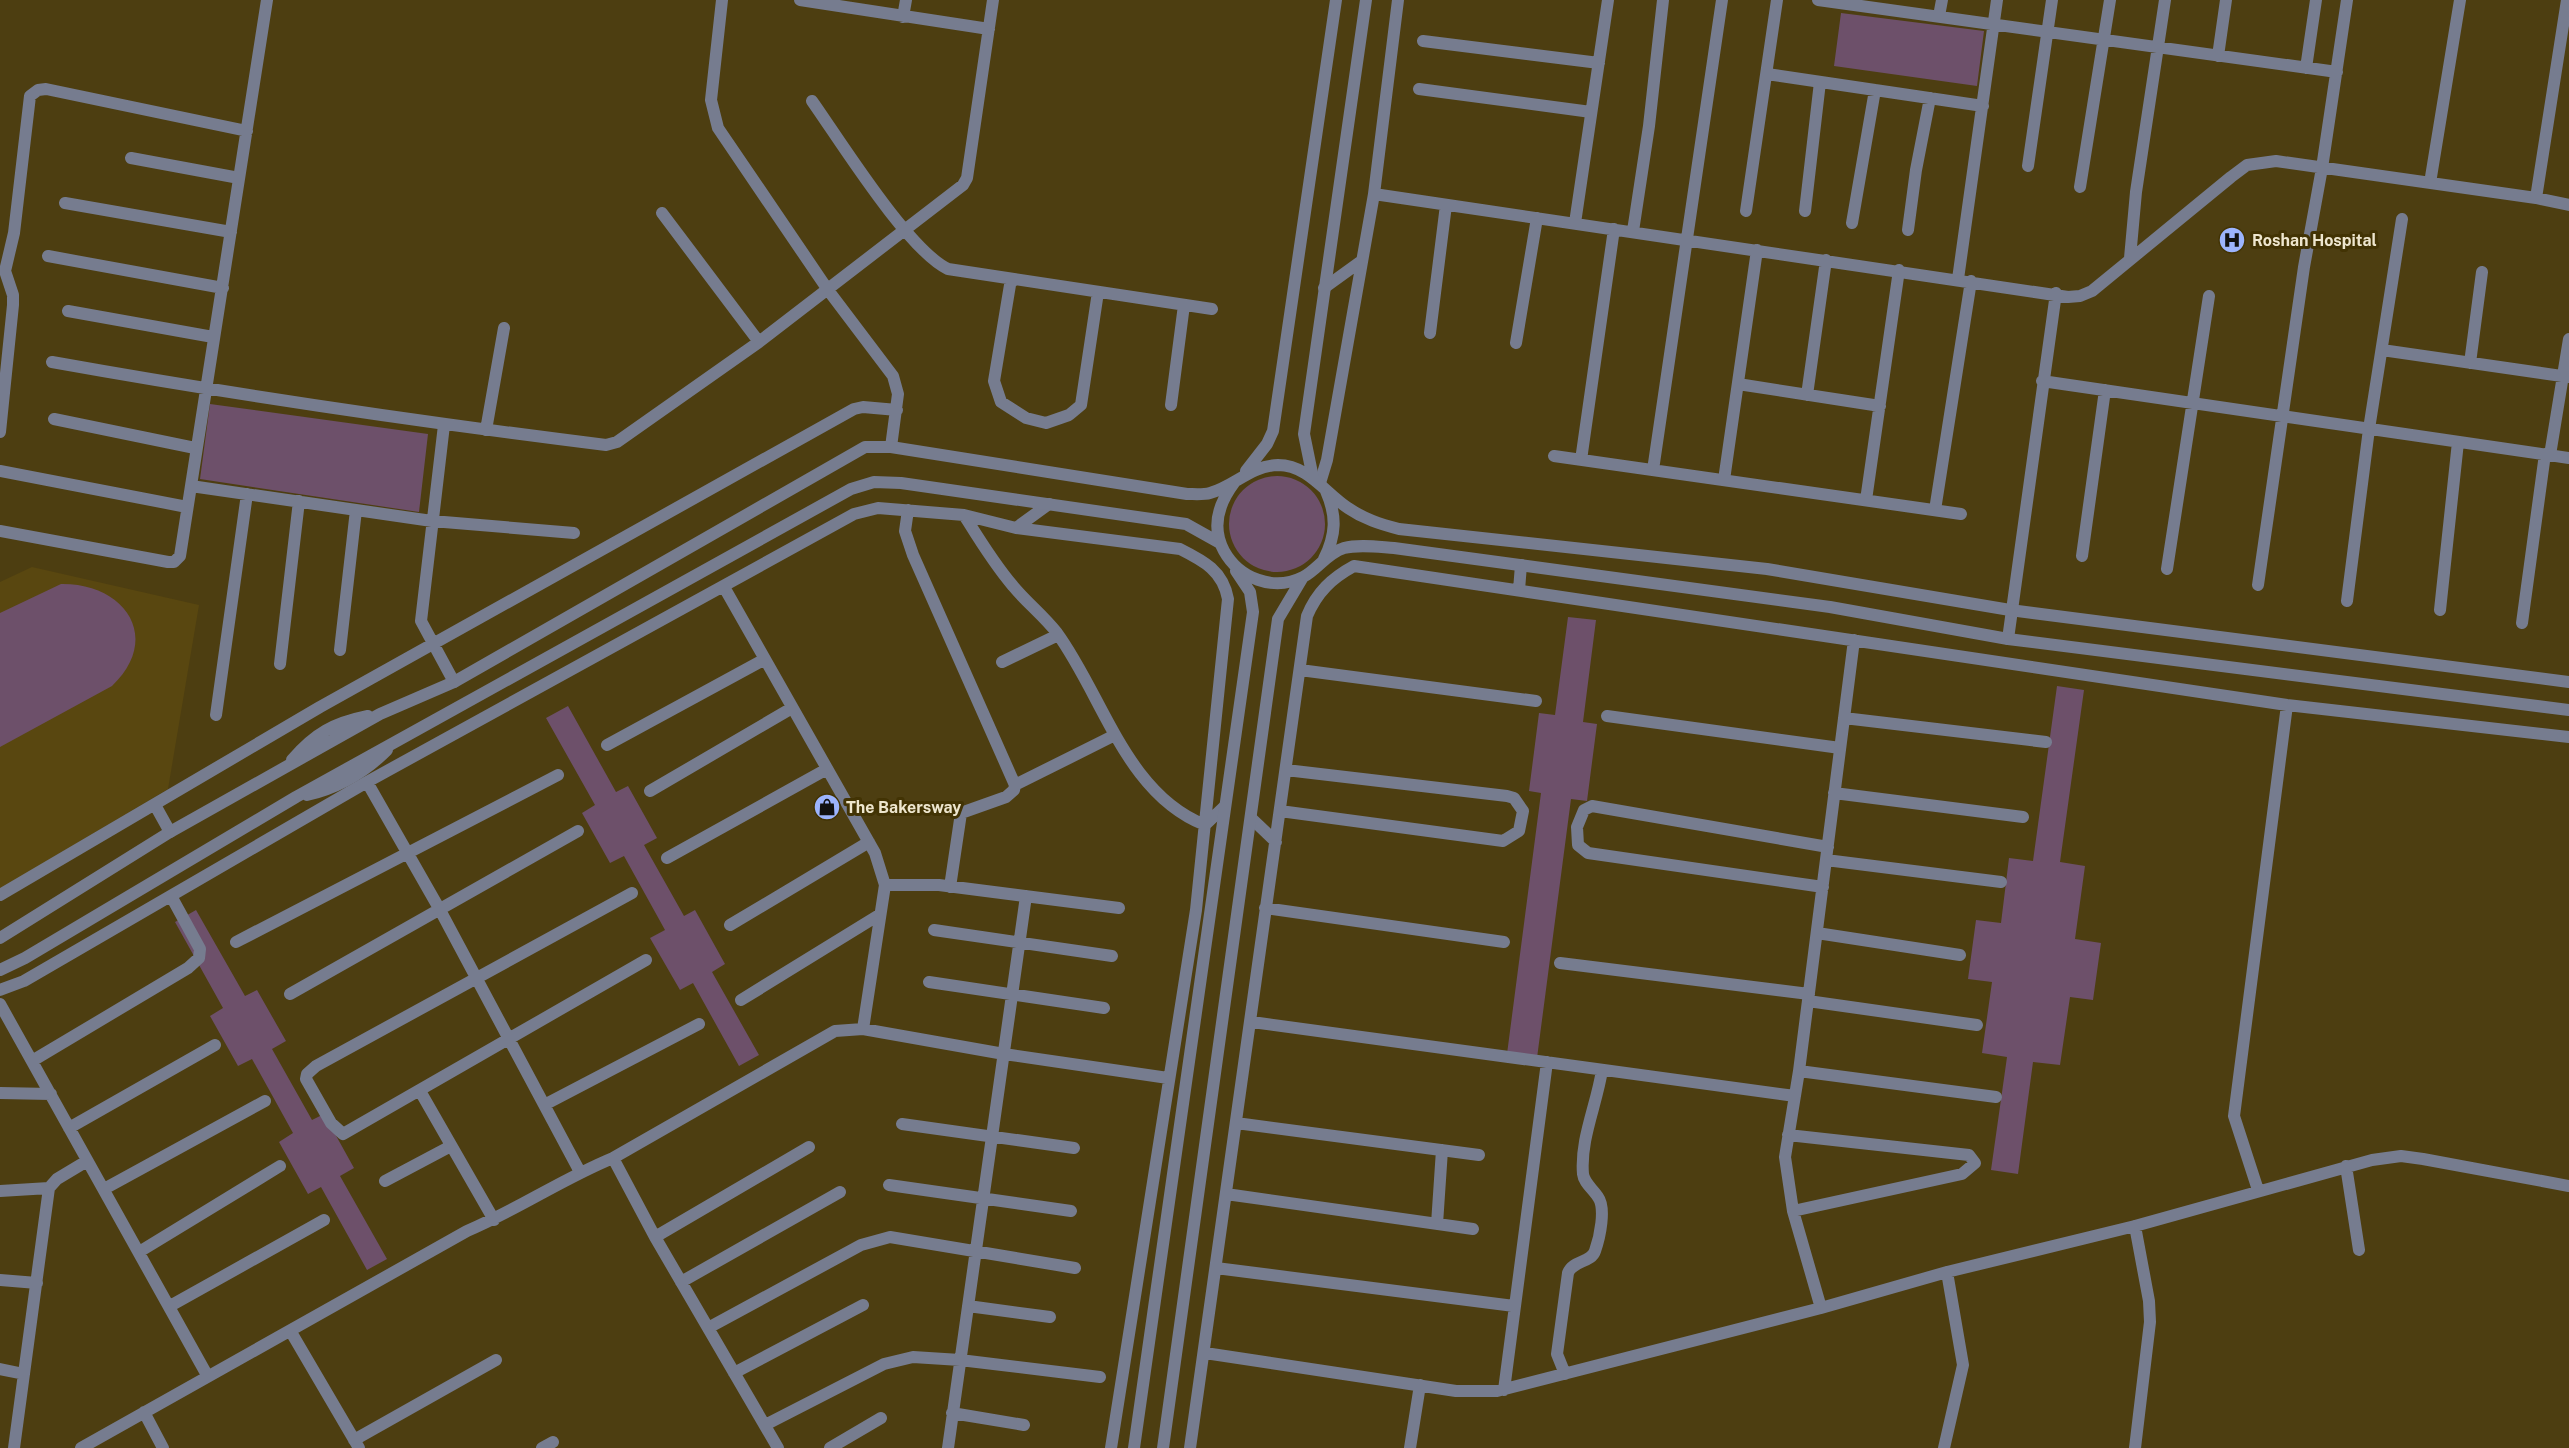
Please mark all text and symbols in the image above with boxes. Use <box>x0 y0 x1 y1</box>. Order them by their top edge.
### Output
hospital icon: Roshan Hospital <box>2217 225 2247 255</box>
place label: Roshan Hospital <box>2252 231 2377 250</box>
shop icon: The Bakersway <box>812 792 842 822</box>
place label: The Bakersway <box>846 798 961 817</box>

